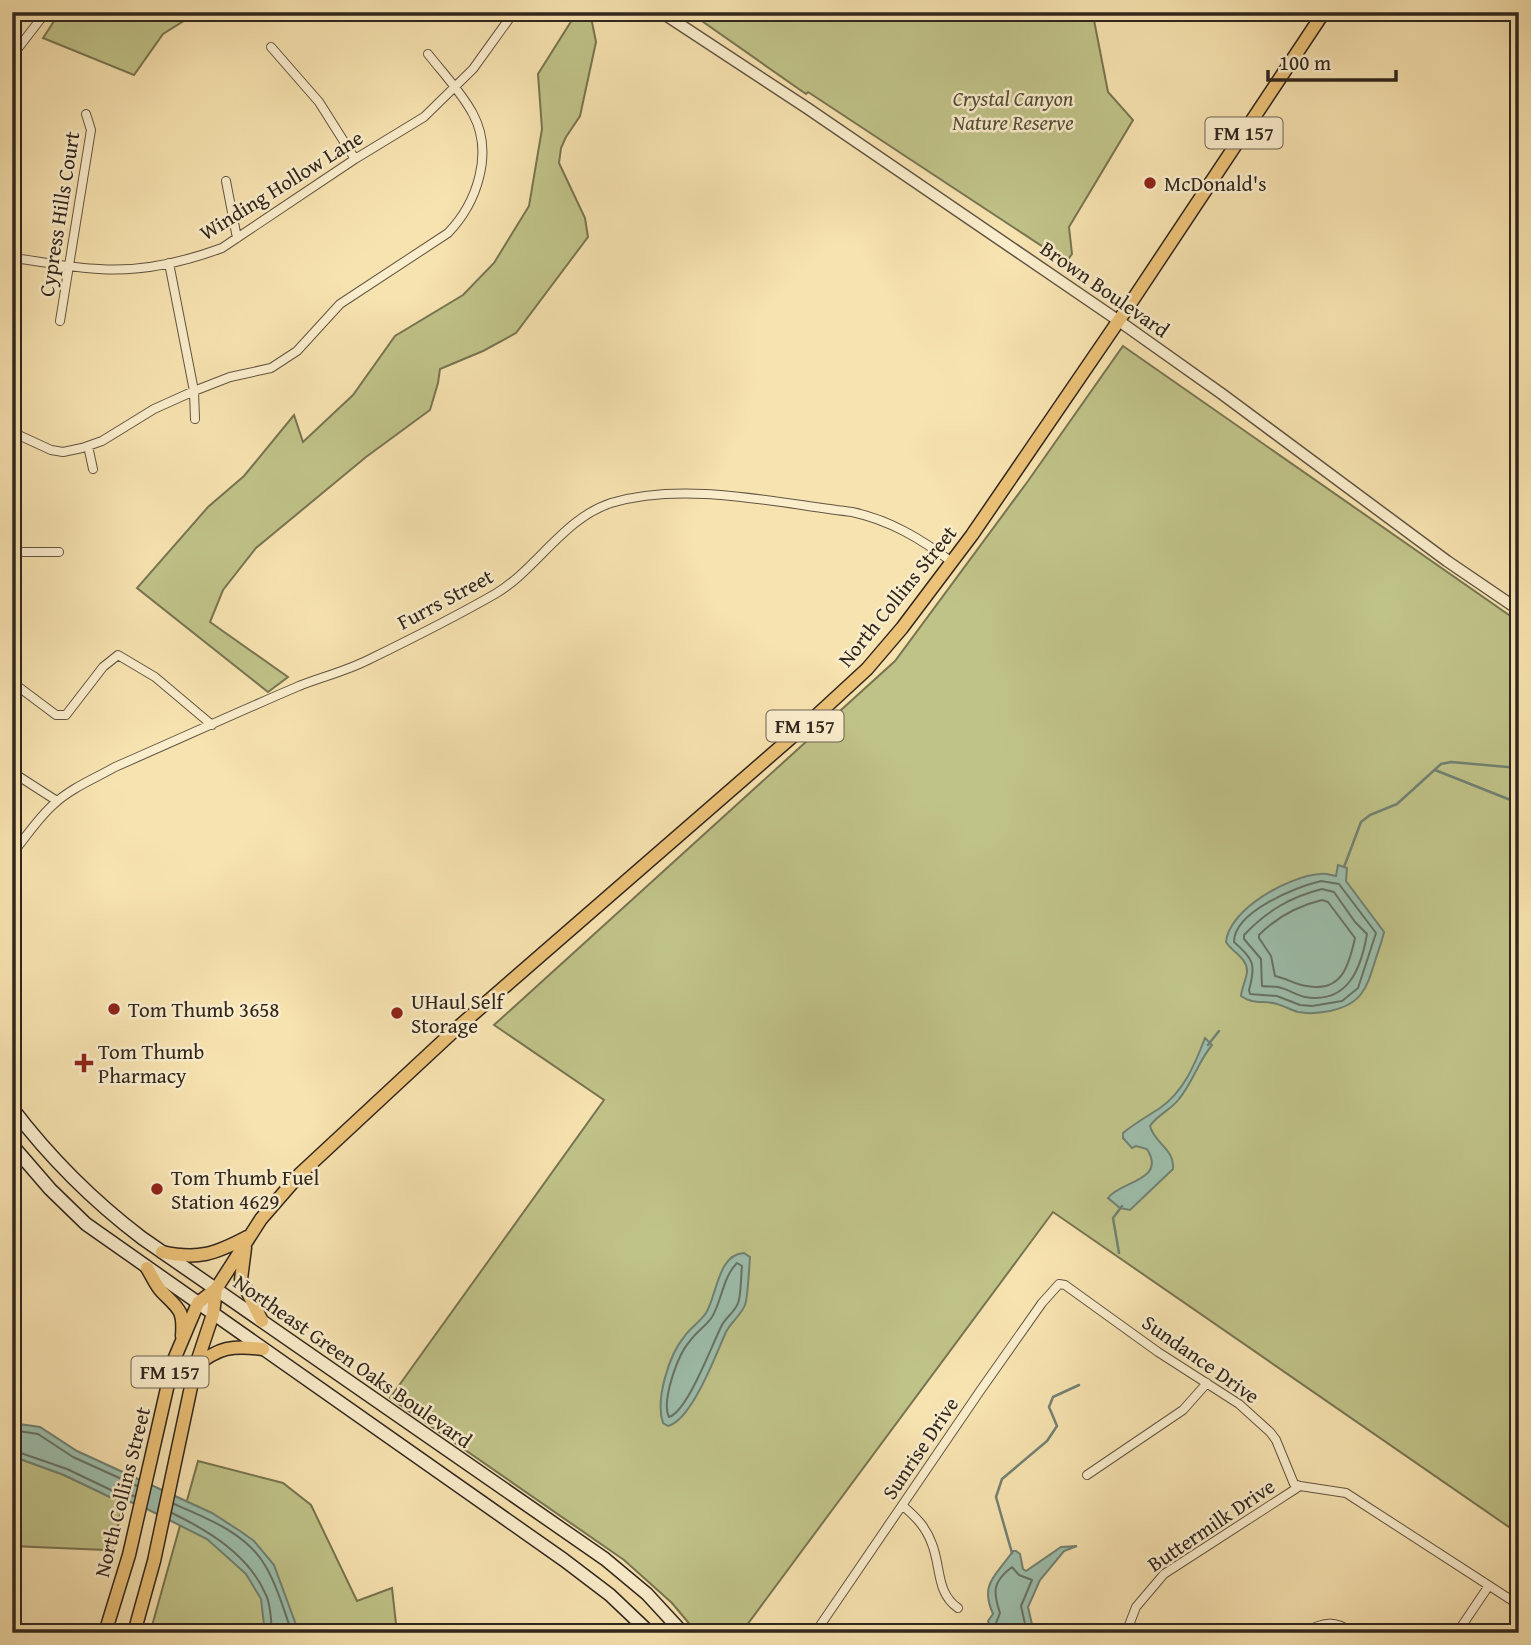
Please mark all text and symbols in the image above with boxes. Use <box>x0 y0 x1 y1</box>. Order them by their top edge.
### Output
scale bar <box>1268 38 1396 82</box>
text: 100 m <box>1279 47 1331 78</box>
park label: Crystal Canyon Nature Reserve <box>951 83 1074 138</box>
road number: FM 157 <box>1206 118 1282 148</box>
street label: Winding Hollow Lane <box>193 122 369 248</box>
street label: Cypress Hills Court <box>31 129 87 299</box>
place label: McDonald's <box>1164 168 1267 199</box>
marker: McDonald's <box>1142 175 1158 191</box>
street label: Brown Boulevard <box>1034 233 1177 346</box>
street label: North Collins Street <box>830 518 964 674</box>
street label: Furrs Street <box>391 560 499 637</box>
road number: FM 157 <box>766 710 844 741</box>
place label: UHaul Self Storage <box>411 986 506 1041</box>
place label: Tom Thumb 3658 <box>128 994 279 1025</box>
marker: Tom Thumb 3658 <box>106 1001 122 1017</box>
marker: UHaul Self Storage <box>389 1005 405 1021</box>
place label: Tom Thumb Pharmacy <box>98 1036 204 1091</box>
marker: Tom Thumb Pharmacy <box>76 1055 92 1071</box>
place label: Tom Thumb Fuel Station 4629 <box>171 1162 319 1217</box>
marker: Tom Thumb Fuel Station 4629 <box>149 1181 165 1197</box>
street label: Northeast Green Oaks Boulevard <box>227 1267 479 1456</box>
street label: Sundance Drive <box>1136 1307 1266 1411</box>
road number: FM 157 <box>132 1356 208 1388</box>
street label: Sunrise Drive <box>874 1390 966 1506</box>
street label: North Collins Street <box>86 1403 158 1580</box>
street label: Buttermilk Drive <box>1141 1471 1281 1579</box>

